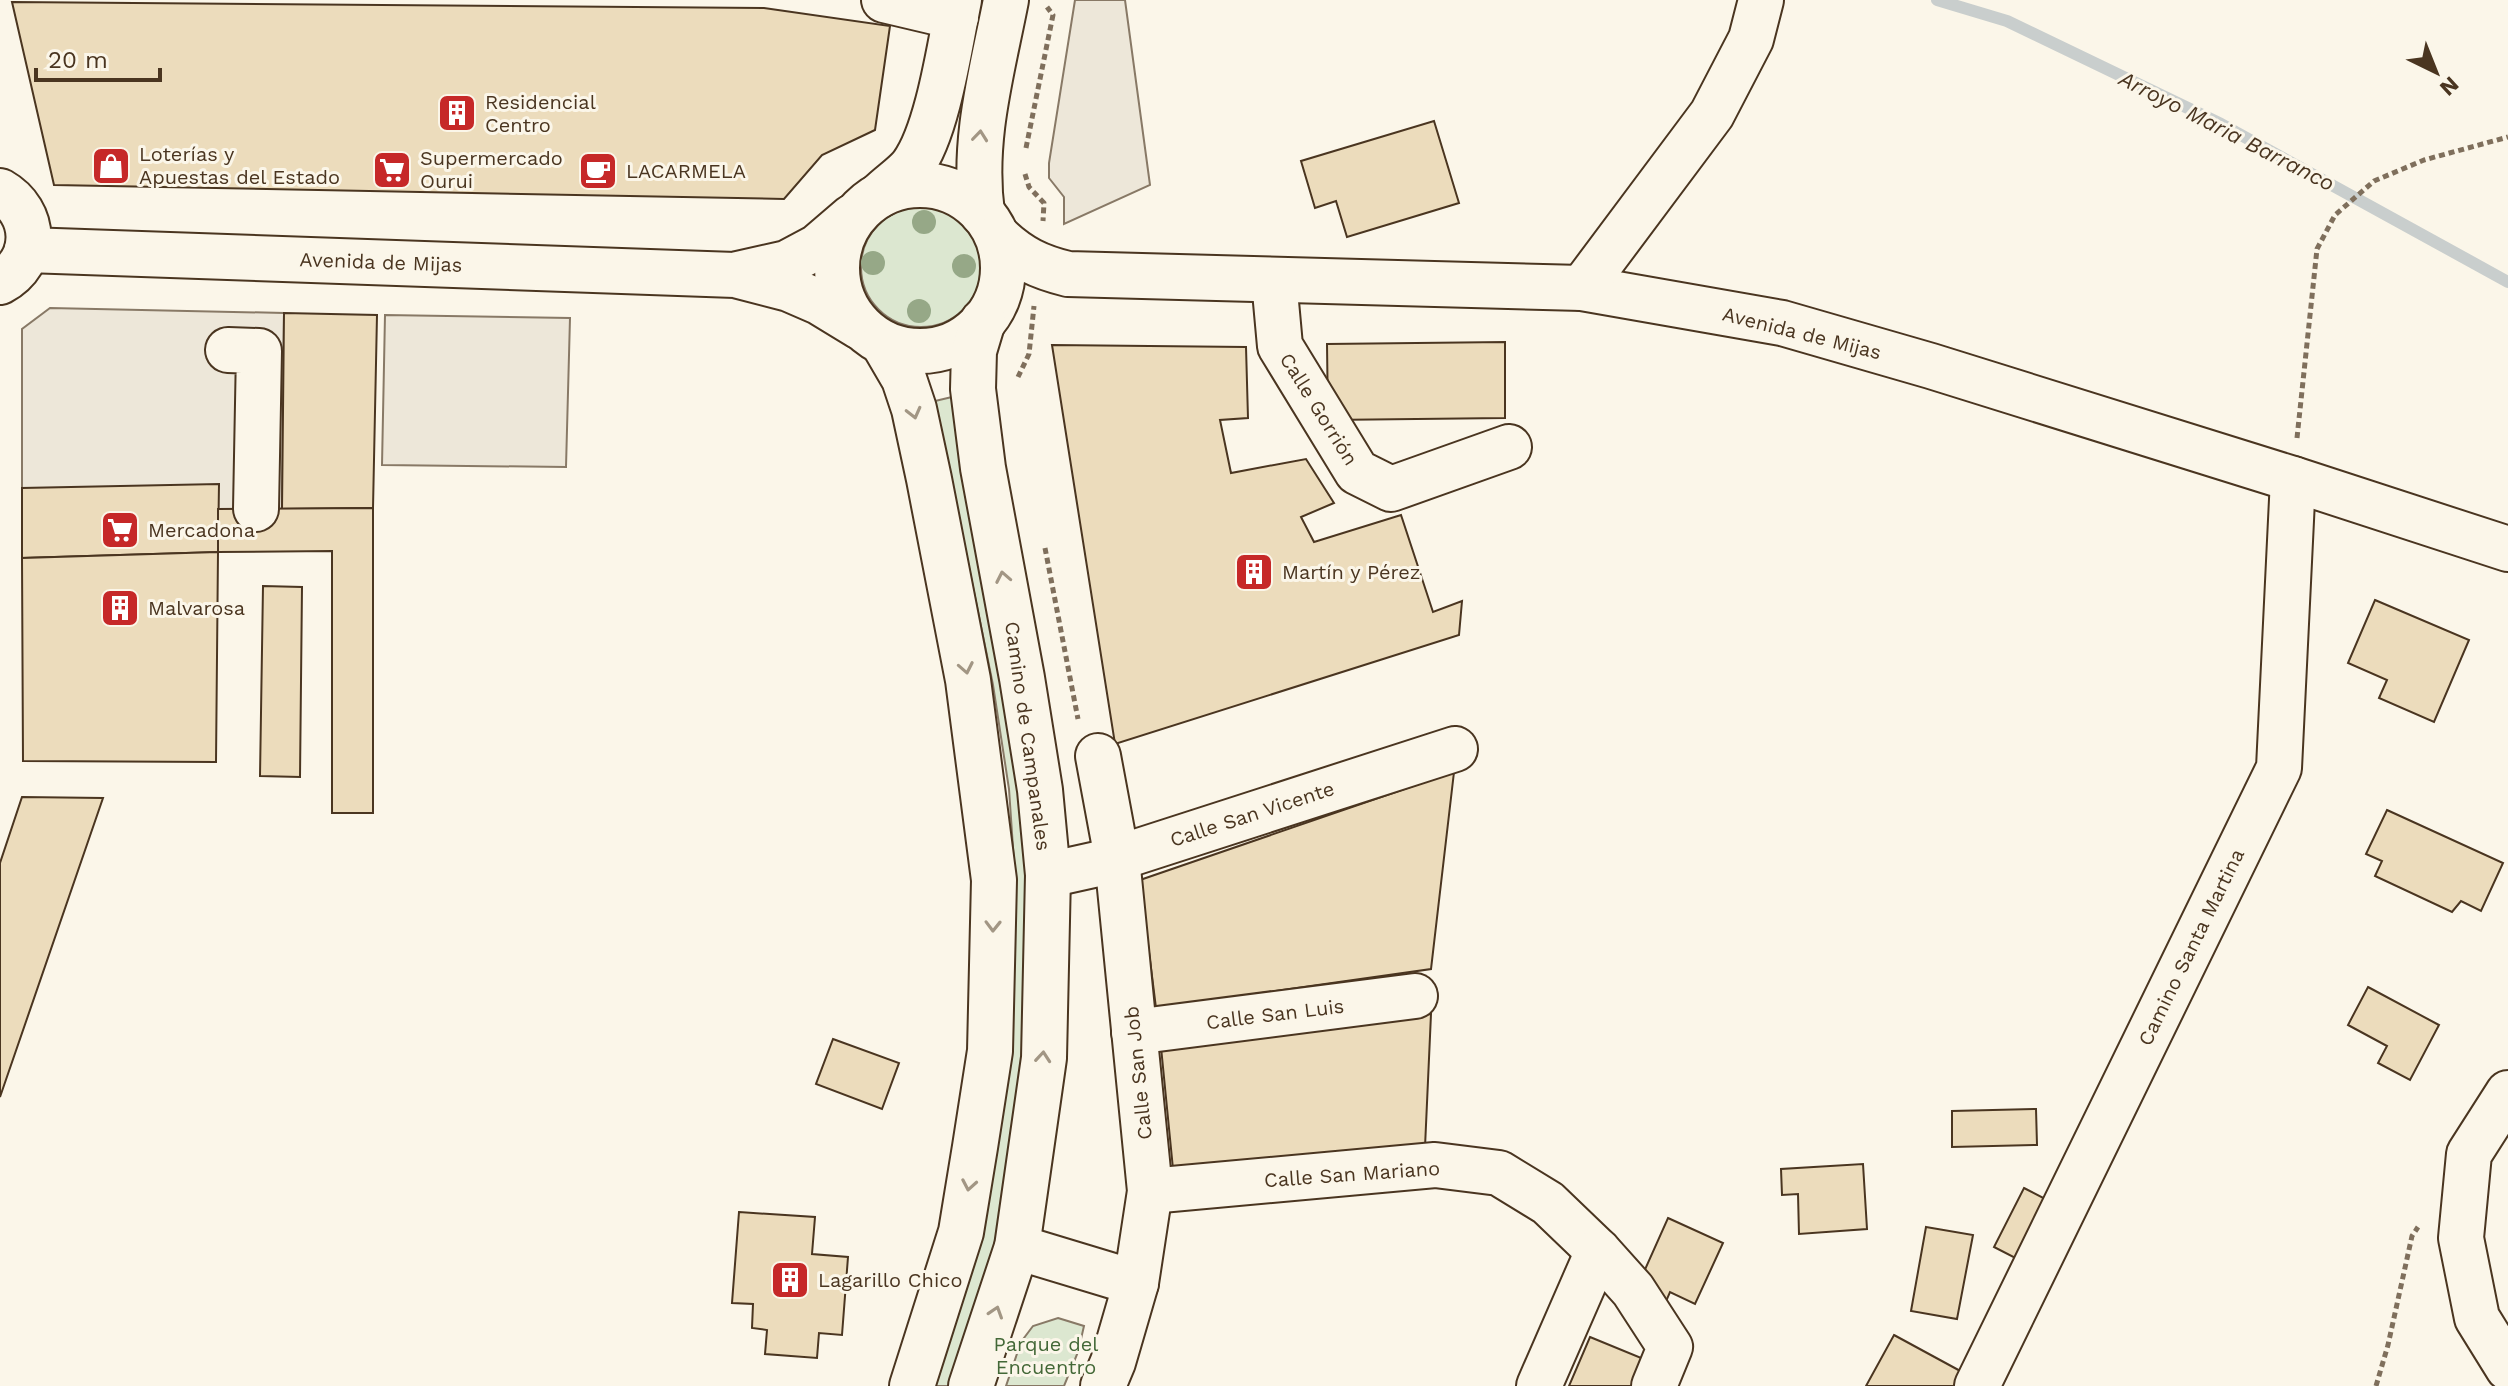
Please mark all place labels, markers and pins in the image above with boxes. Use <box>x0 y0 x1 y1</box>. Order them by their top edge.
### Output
place label: Residencial Centro <box>485 90 596 137</box>
building icon: Residencial Centro <box>436 92 478 134</box>
place label: Loterías y Apuestas del Estado <box>139 142 340 189</box>
shop icon: Loterías y Apuestas del Estado <box>90 145 132 187</box>
place label: Supermercado Ourui <box>420 146 563 193</box>
supermarket icon: Supermercado Ourui <box>371 149 413 191</box>
cafe icon: LACARMELA <box>577 150 619 192</box>
place label: LACARMELA <box>626 159 746 183</box>
supermarket icon: Mercadona <box>99 509 141 551</box>
place label: Mercadona <box>148 518 255 542</box>
building icon: Martín y Pérez <box>1233 551 1275 593</box>
place label: Martín y Pérez <box>1282 560 1421 584</box>
building icon: Malvarosa <box>99 587 141 629</box>
place label: Malvarosa <box>148 596 245 620</box>
building icon: Lagarillo Chico <box>769 1259 811 1301</box>
place label: Lagarillo Chico <box>818 1268 962 1292</box>

